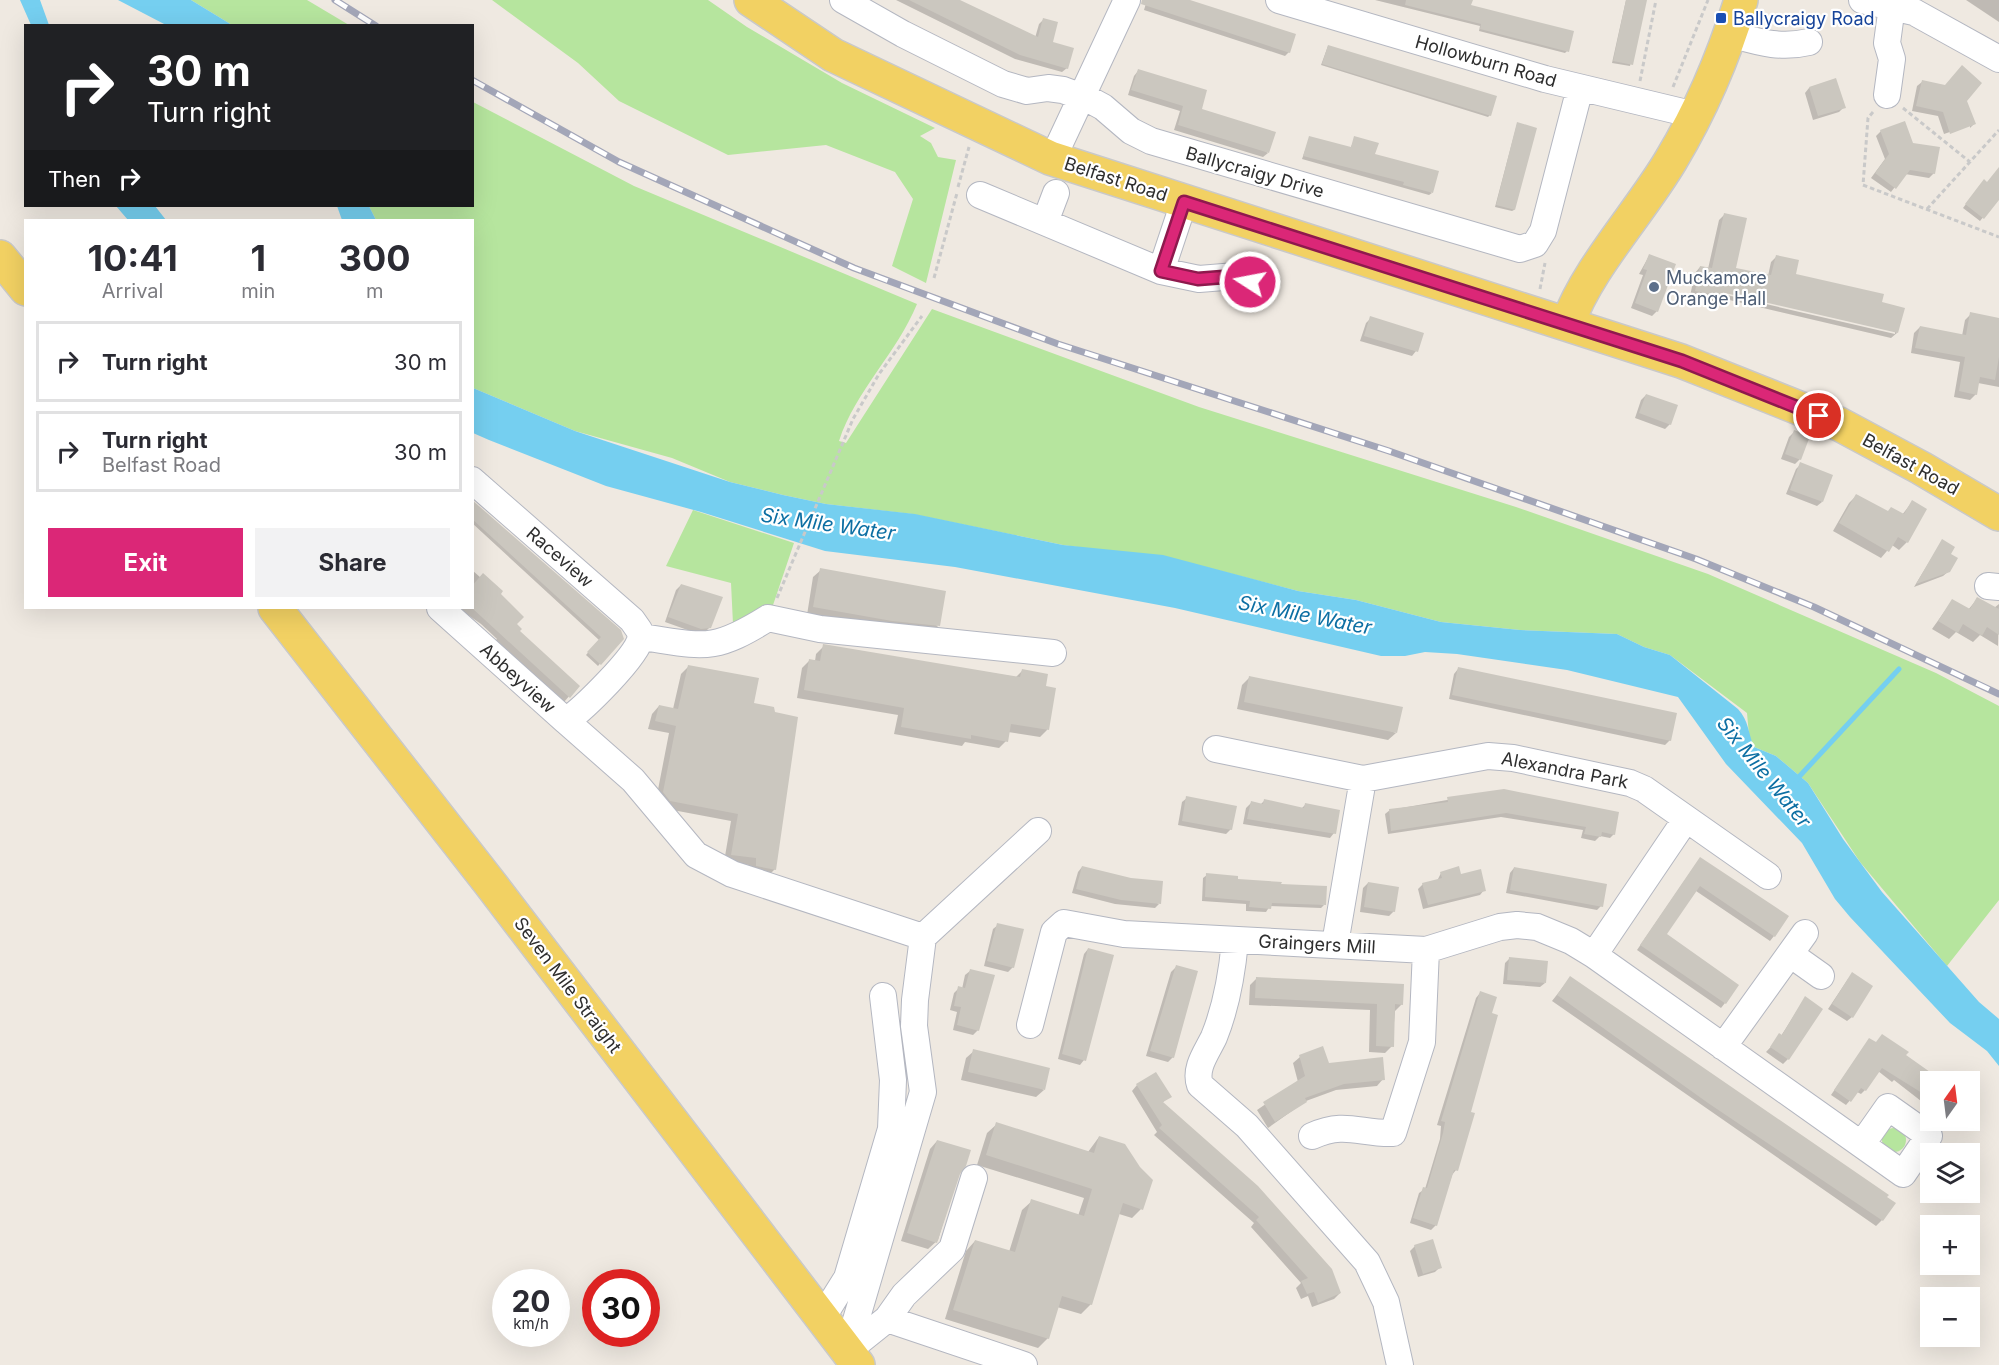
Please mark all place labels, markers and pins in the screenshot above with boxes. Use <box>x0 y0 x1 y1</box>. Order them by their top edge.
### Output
place label: Ballycraigy Road <box>1733 8 1875 29</box>
marker: Ballycraigy Road <box>1714 11 1728 25</box>
place label: Muckamore Orange Hall <box>1666 267 1767 309</box>
marker: Muckamore Orange Hall <box>1647 280 1661 294</box>
pin <box>1793 390 1844 441</box>

